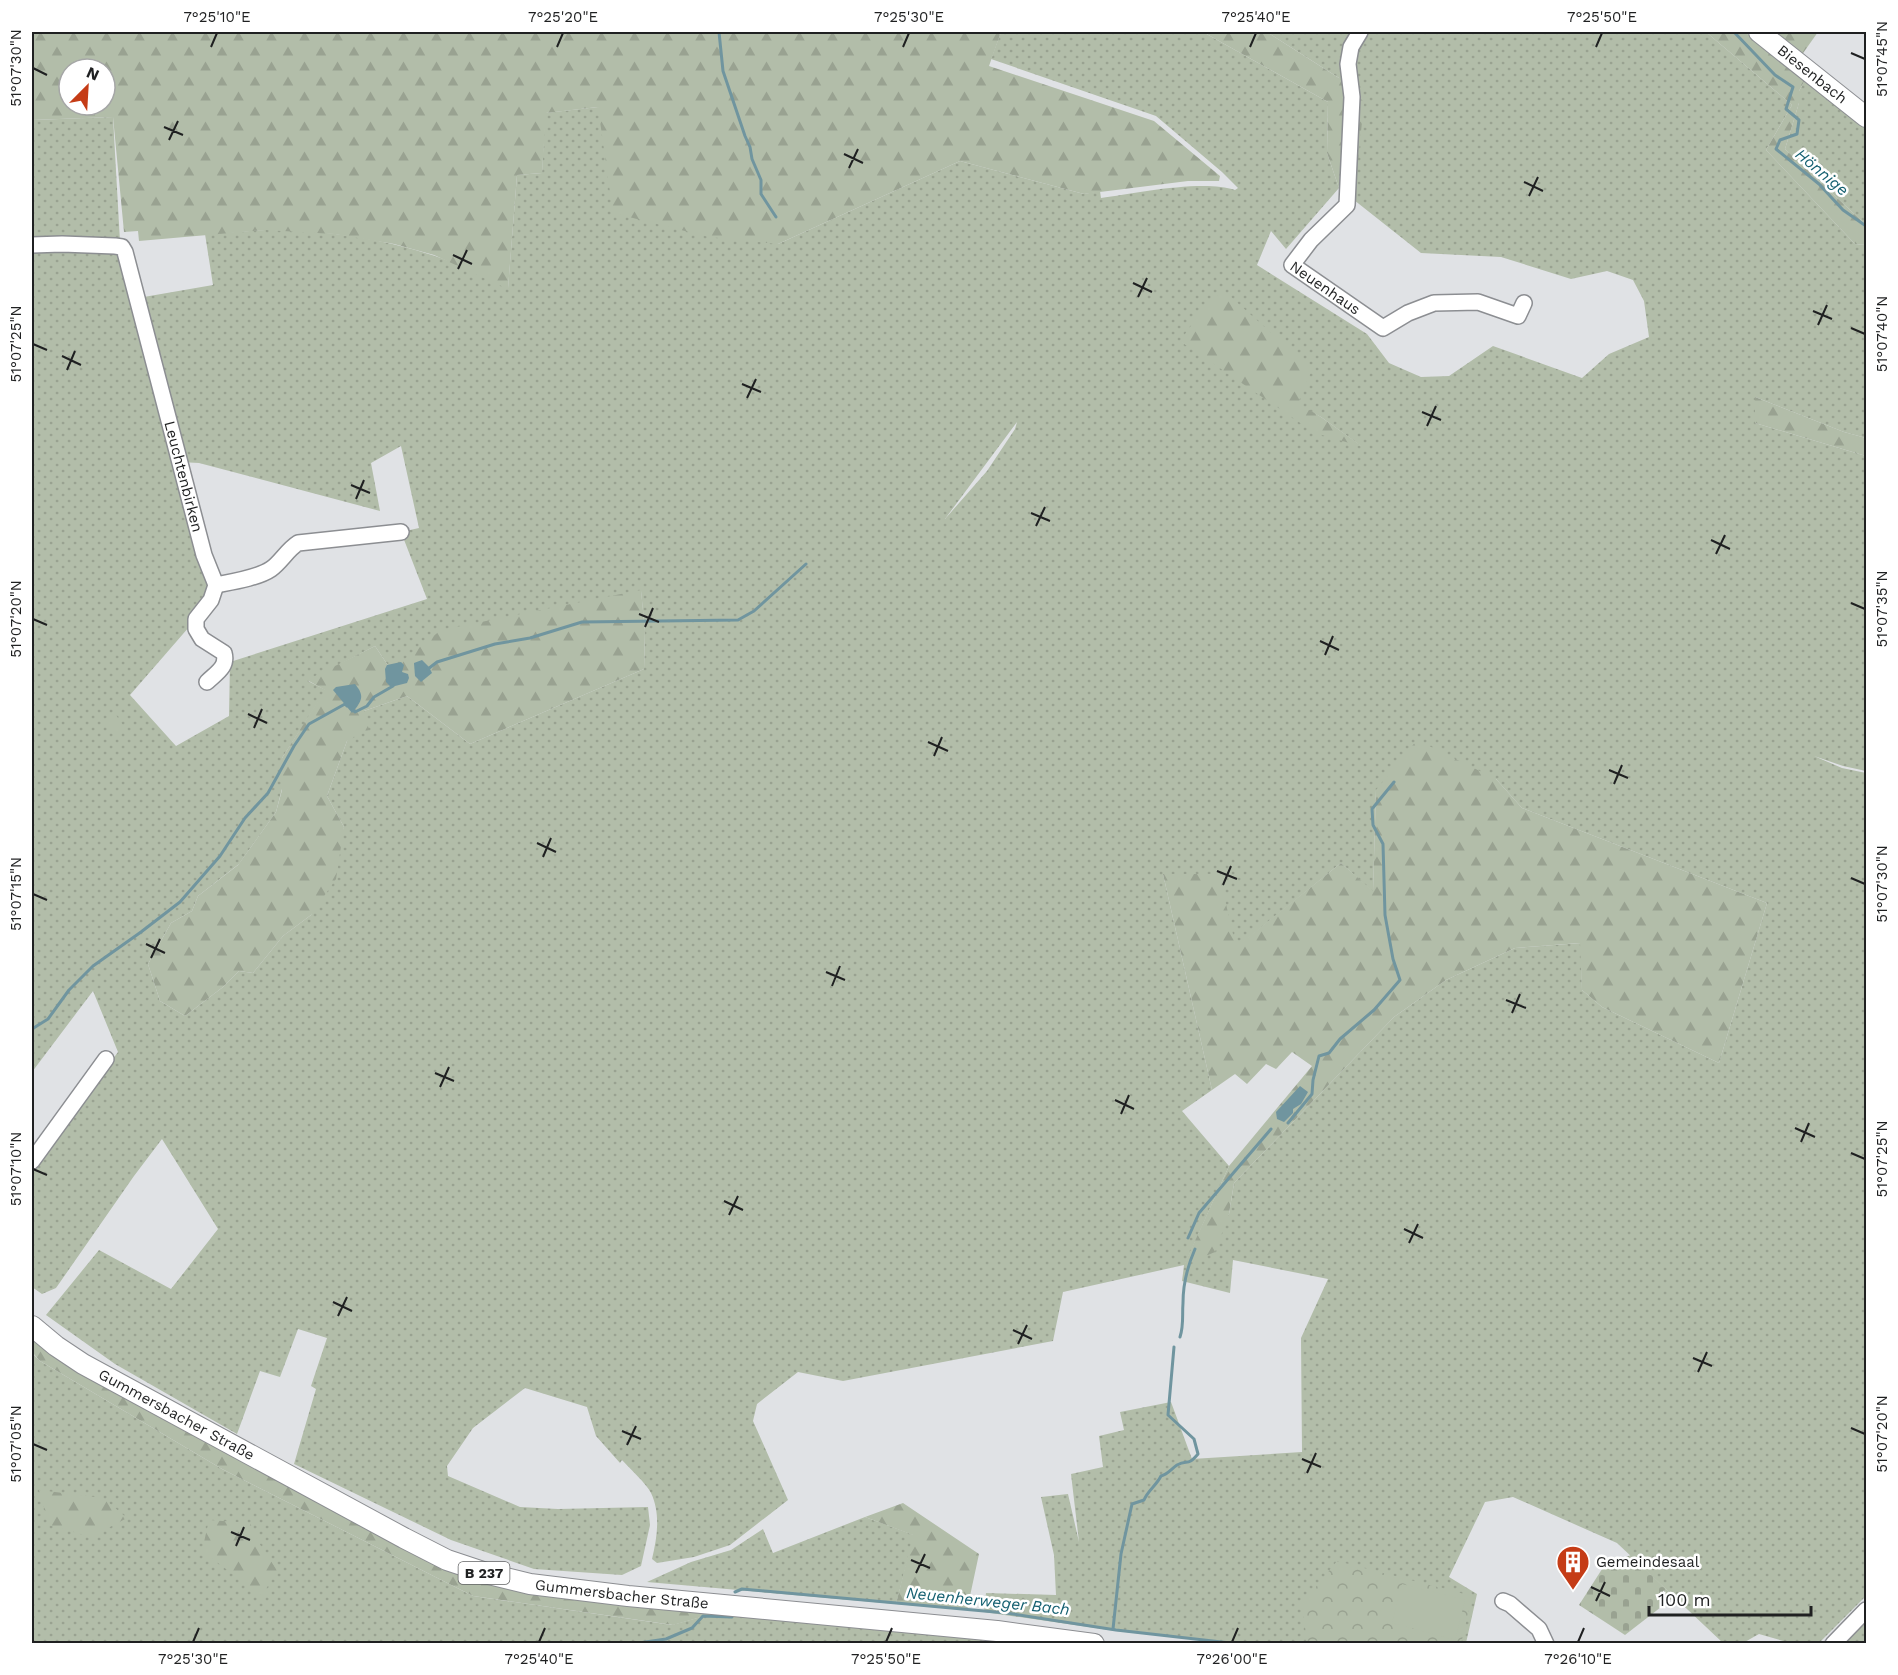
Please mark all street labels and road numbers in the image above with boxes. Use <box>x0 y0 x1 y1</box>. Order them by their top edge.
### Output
street label: Biesenbach <box>1774 41 1851 107</box>
street label: Neuenhaus <box>1286 257 1364 319</box>
street label: Leuchtenbirken <box>160 419 207 534</box>
street label: Gummersbacher Straße <box>95 1365 257 1464</box>
road number: B 237 <box>458 1562 510 1584</box>
street label: Gummersbacher Straße <box>534 1576 709 1613</box>

